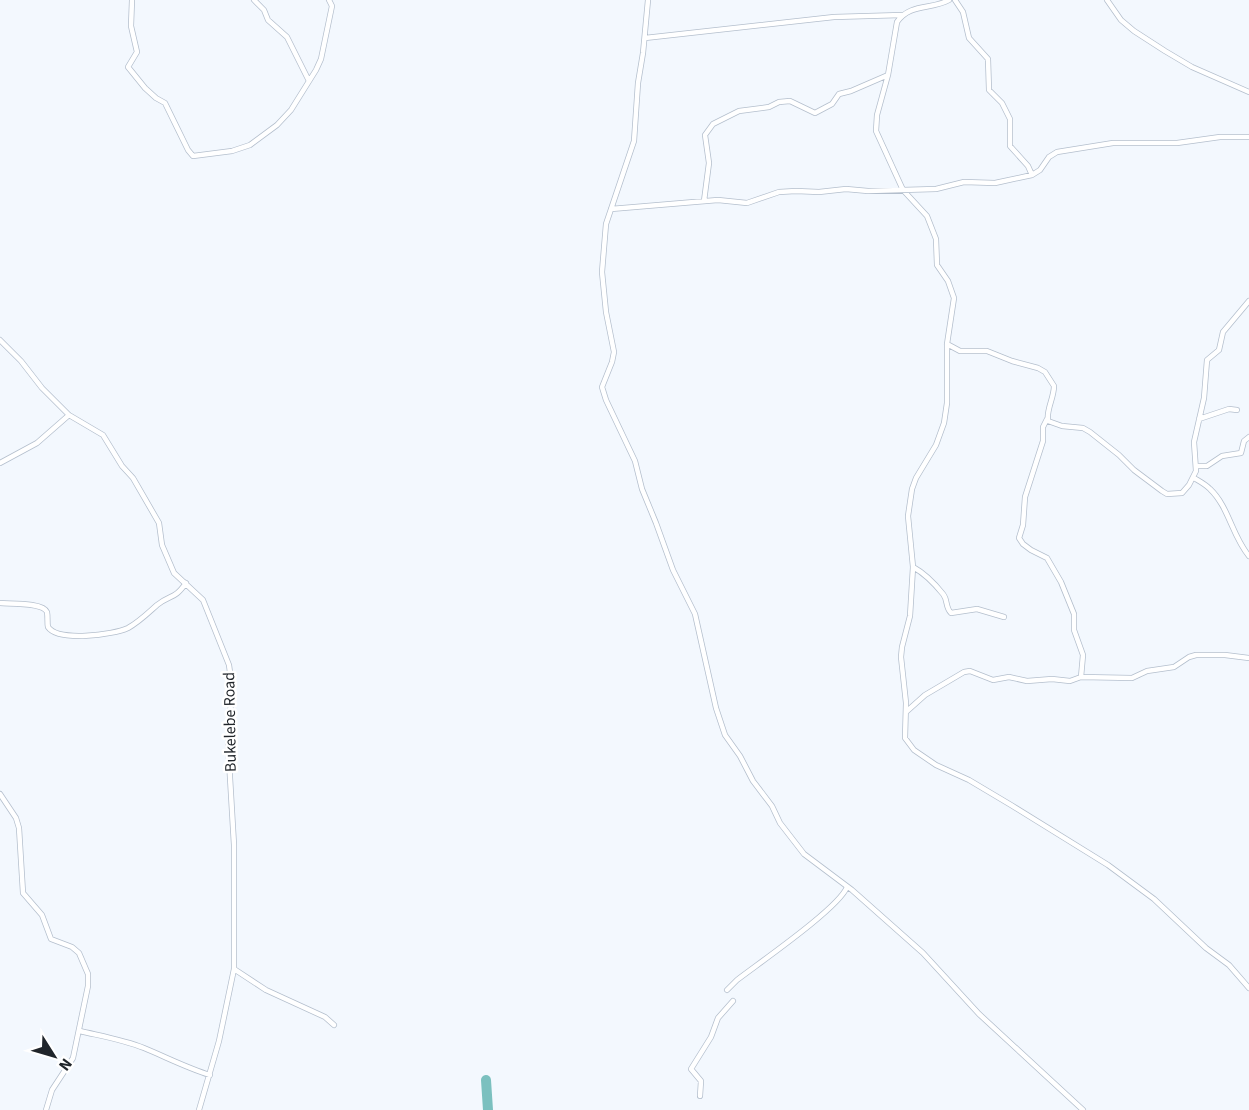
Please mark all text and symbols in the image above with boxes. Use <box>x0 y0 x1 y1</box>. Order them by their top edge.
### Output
street label: Bukelebe Road <box>218 672 242 772</box>
north arrow <box>24 1026 84 1086</box>
text: N <box>53 1054 77 1075</box>

